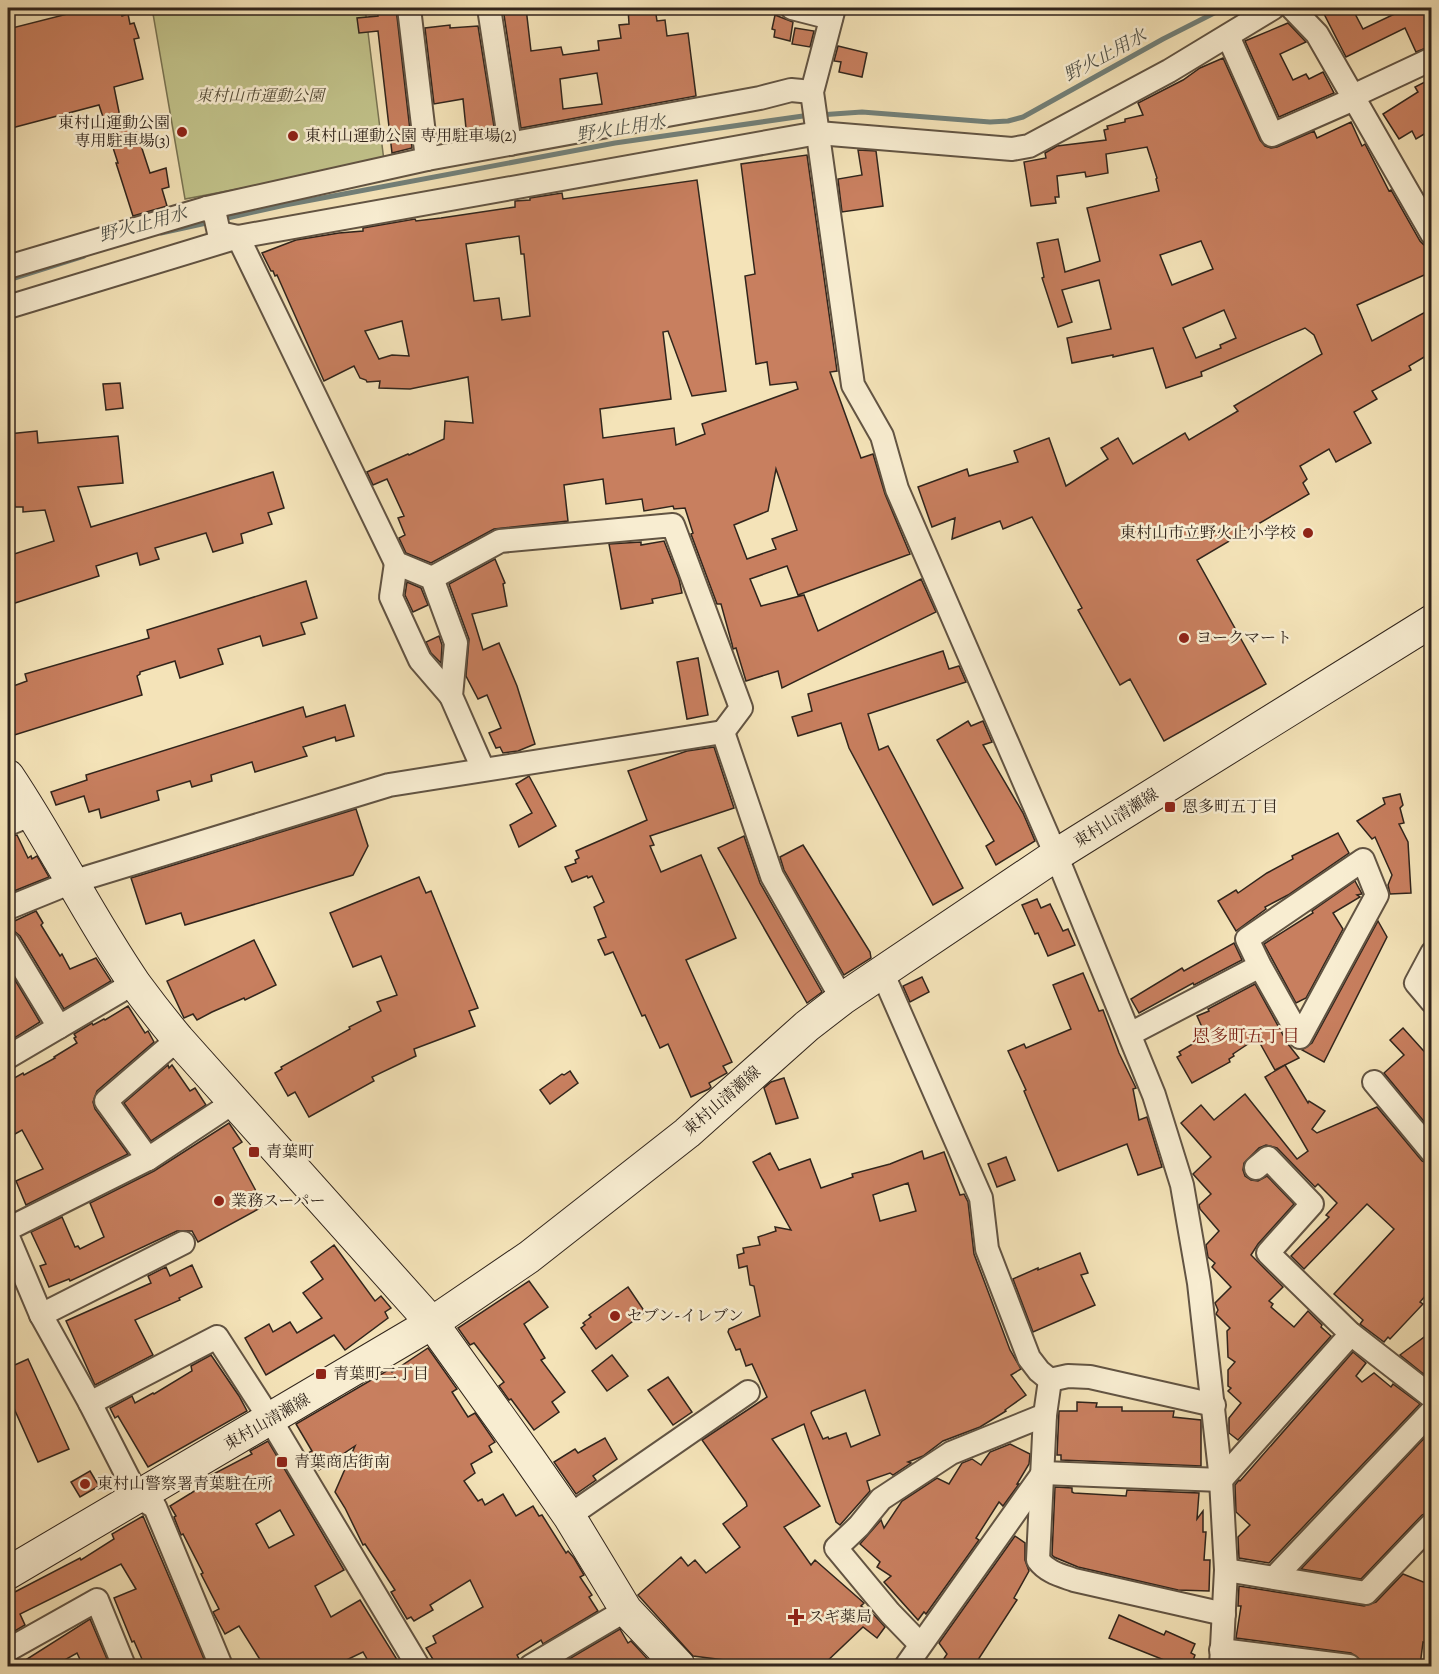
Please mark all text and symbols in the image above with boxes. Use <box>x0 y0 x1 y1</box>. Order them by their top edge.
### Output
water label: 野火止用水 <box>1060 22 1152 87</box>
park label: 東村山市運動公園 <box>196 85 327 107</box>
water label: 野火止用水 <box>575 109 669 147</box>
place label: 東村山運動公園 専用駐車場(3) <box>58 112 170 152</box>
marker: 東村山運動公園 専用駐車場(3) <box>175 125 189 139</box>
place label: 東村山運動公園 専用駐車場(2) <box>305 125 517 147</box>
marker: 東村山運動公園 専用駐車場(2) <box>286 129 300 143</box>
water label: 野火止用水 <box>96 200 192 247</box>
place label: 東村山市立野火止小学校 <box>1120 522 1296 544</box>
marker: 東村山市立野火止小学校 <box>1301 526 1315 540</box>
place label: ヨークマート <box>1196 627 1292 649</box>
marker: ヨークマート <box>1177 631 1191 645</box>
street label: 東村山清瀬線 <box>1069 783 1163 853</box>
place label: 恩多町五丁目 <box>1182 796 1278 818</box>
marker: 恩多町五丁目 <box>1163 800 1177 814</box>
district label: 恩多町五丁目 <box>1192 1024 1300 1048</box>
street label: 東村山清瀬線 <box>679 1061 765 1141</box>
place label: 青葉町 <box>266 1141 314 1163</box>
marker: 青葉町 <box>247 1145 261 1159</box>
place label: 業務スーパー <box>231 1190 325 1212</box>
marker: 業務スーパー <box>212 1194 226 1208</box>
place label: セブン-イレブン <box>627 1305 744 1327</box>
marker: セブン-イレブン <box>608 1309 622 1323</box>
place label: 青葉町二丁目 <box>333 1363 429 1385</box>
marker: 青葉町二丁目 <box>314 1367 328 1381</box>
street label: 東村山清瀬線 <box>220 1388 314 1456</box>
place label: 青葉商店街南 <box>294 1451 390 1473</box>
marker: 青葉商店街南 <box>275 1455 289 1469</box>
place label: 東村山警察署青葉駐在所 <box>97 1473 273 1495</box>
marker: 東村山警察署青葉駐在所 <box>78 1477 92 1491</box>
place label: スギ薬局 <box>808 1606 872 1628</box>
marker: スギ薬局 <box>789 1610 803 1624</box>

